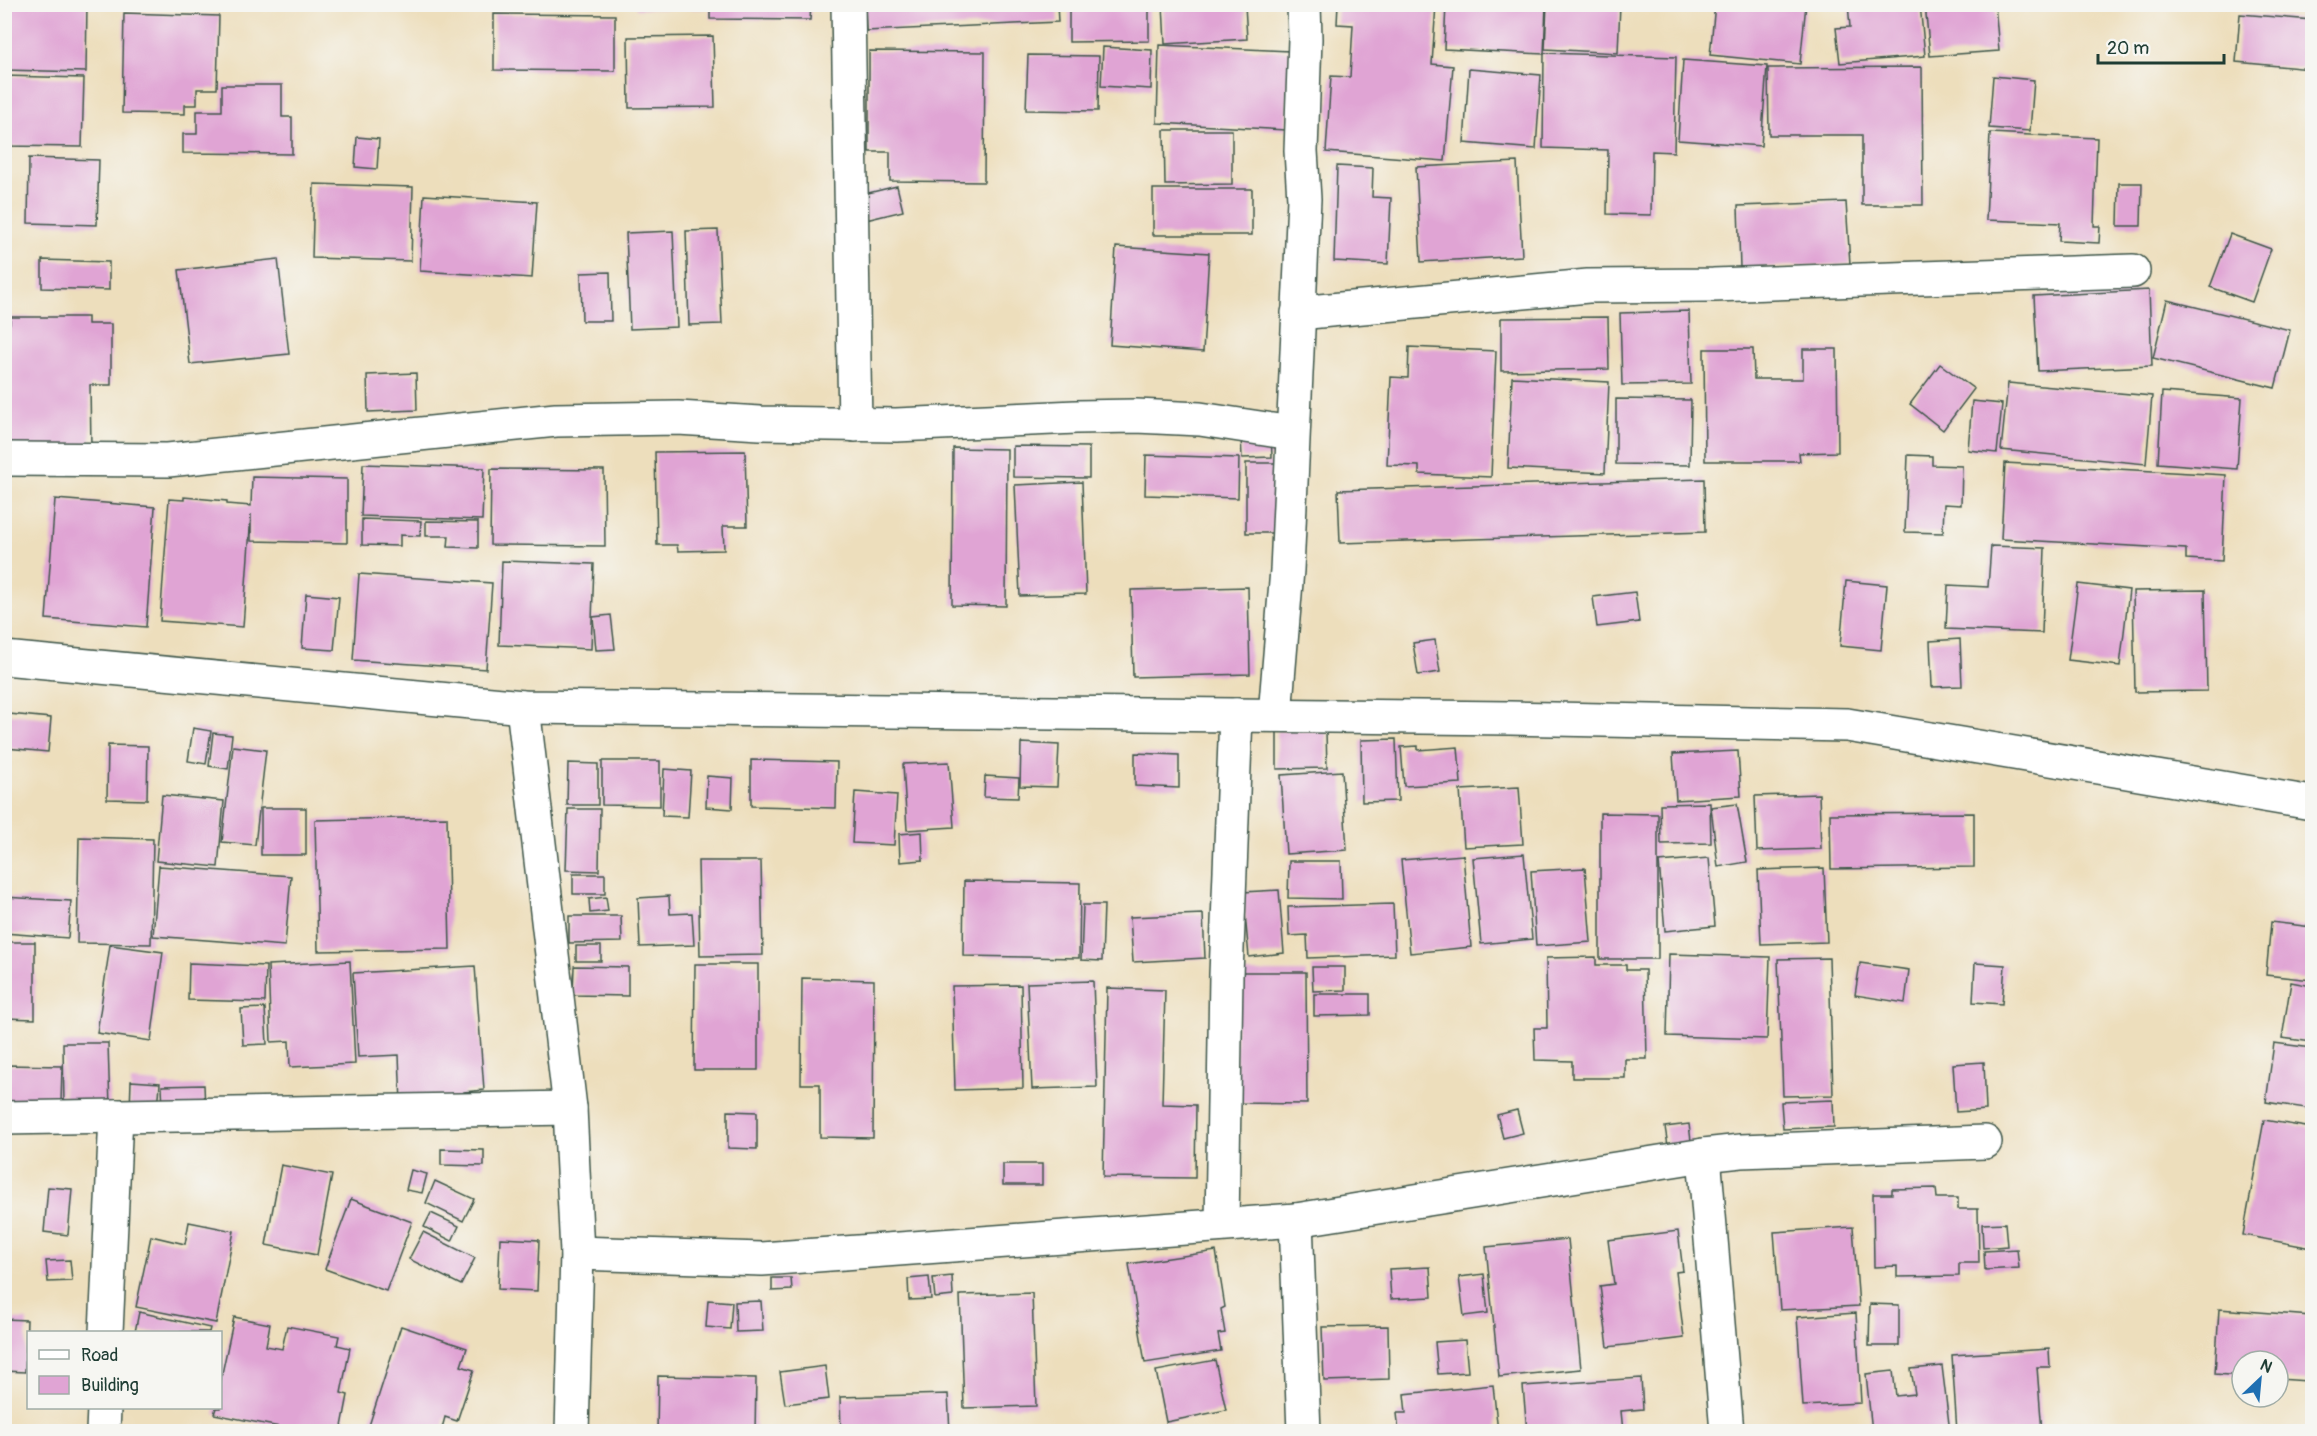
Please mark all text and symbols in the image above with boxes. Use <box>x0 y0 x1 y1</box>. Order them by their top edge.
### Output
scale bar <box>2098 27 2224 65</box>
text: 20 m <box>2107 37 2149 60</box>
legend <box>27 1331 222 1409</box>
text: Road <box>81 1344 118 1367</box>
north arrow <box>2230 1349 2290 1409</box>
text: N <box>2257 1355 2276 1378</box>
text: Building <box>81 1374 139 1397</box>

